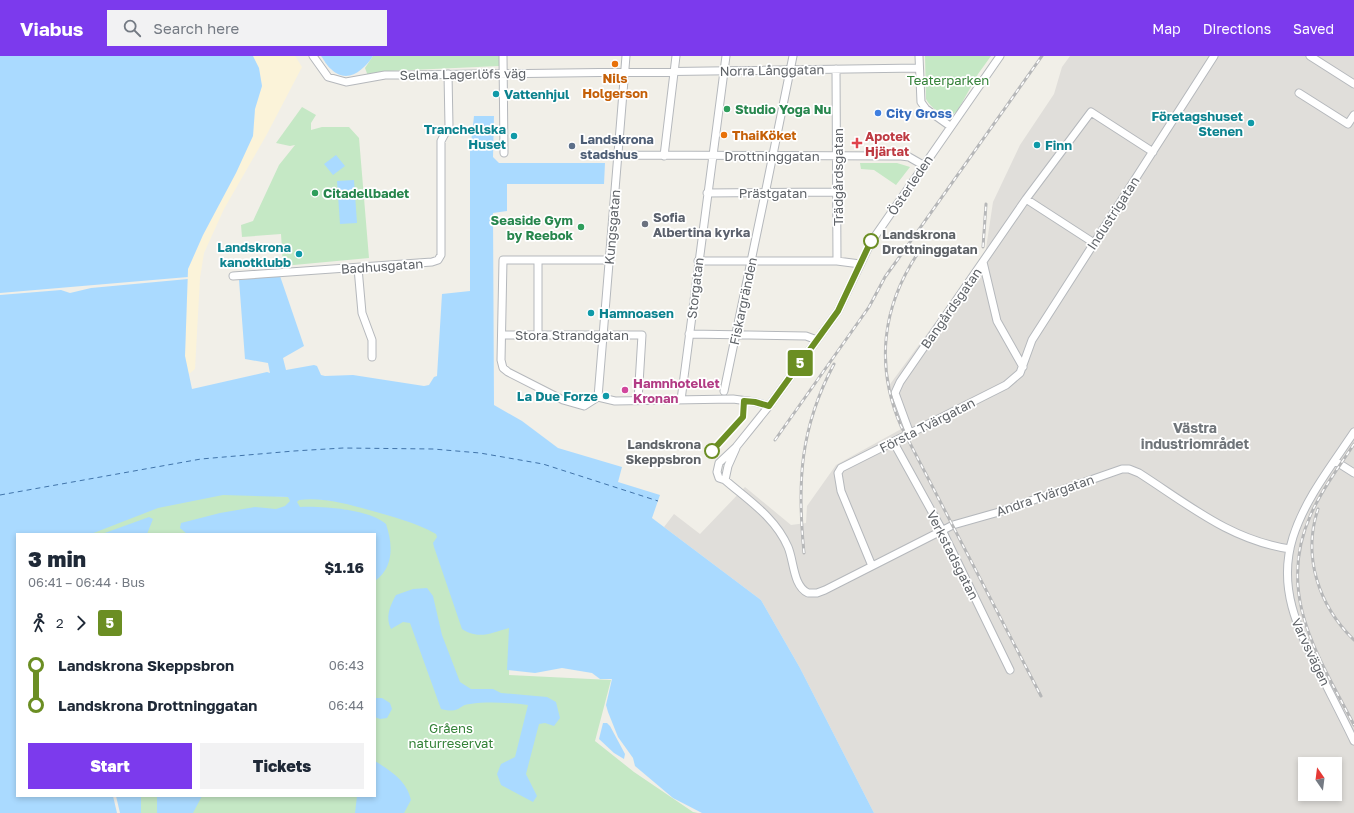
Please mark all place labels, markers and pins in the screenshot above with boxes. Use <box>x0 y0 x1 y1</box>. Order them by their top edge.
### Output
marker: Nils Holgerson <box>610 59 620 69</box>
place label: Nils Holgerson <box>582 70 648 101</box>
place label: Vattenhjul <box>504 86 570 102</box>
marker: Vattenhjul <box>491 89 501 99</box>
place label: Studio Yoga Nu <box>735 101 832 117</box>
marker: Studio Yoga Nu <box>722 104 732 114</box>
place label: City Gross <box>886 105 952 121</box>
marker: City Gross <box>873 108 883 118</box>
place label: Företagshuset Stenen <box>1151 108 1243 139</box>
marker: Företagshuset Stenen <box>1246 118 1256 128</box>
place label: Tranchellska Huset <box>424 121 506 152</box>
place label: ThaiKöket <box>732 127 796 143</box>
place label: Apotek Hjärtat <box>865 128 911 159</box>
marker: ThaiKöket <box>719 130 729 140</box>
marker: Tranchellska Huset <box>509 131 519 141</box>
place label: Landskrona stadshus <box>580 131 654 162</box>
place label: Finn <box>1045 137 1072 153</box>
marker: Apotek Hjärtat <box>852 138 862 148</box>
marker: Finn <box>1032 140 1042 150</box>
marker: Landskrona stadshus <box>567 141 577 151</box>
place label: Citadellbadet <box>323 185 409 201</box>
marker: Citadellbadet <box>310 188 320 198</box>
place label: Sofia Albertina kyrka <box>653 209 751 240</box>
place label: Seaside Gym by Reebok <box>491 212 573 243</box>
marker: Sofia Albertina kyrka <box>640 219 650 229</box>
marker: Seaside Gym by Reebok <box>576 222 586 232</box>
place label: Landskrona Drottninggatan <box>882 226 978 257</box>
marker: Landskrona Drottninggatan <box>863 233 879 249</box>
place label: Landskrona kanotklubb <box>217 239 291 270</box>
marker: Landskrona kanotklubb <box>294 249 304 259</box>
place label: Hamnoasen <box>599 305 674 321</box>
marker: Hamnoasen <box>586 308 596 318</box>
place label: Hamnhotellet Kronan <box>633 375 720 406</box>
marker: Hamnhotellet Kronan <box>620 385 630 395</box>
place label: La Due Forze <box>517 388 598 404</box>
marker: La Due Forze <box>601 391 611 401</box>
place label: Landskrona Skeppsbron <box>626 436 701 467</box>
marker: Landskrona Skeppsbron <box>704 443 720 459</box>

